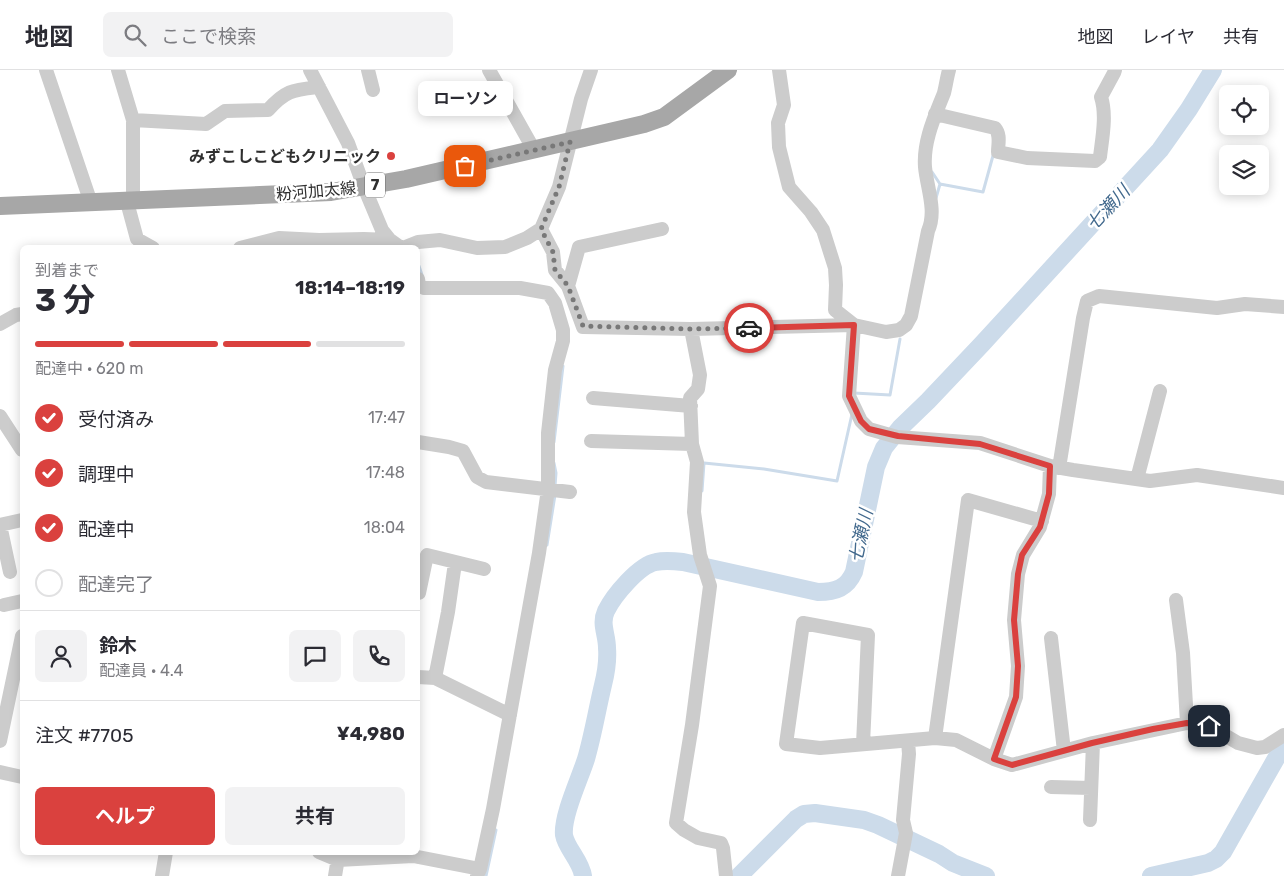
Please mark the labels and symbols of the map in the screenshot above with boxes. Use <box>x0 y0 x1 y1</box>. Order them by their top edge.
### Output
callout: ローソン <box>418 81 512 116</box>
pin <box>444 145 486 187</box>
place label: みずこしこどもクリニック <box>189 147 381 166</box>
marker: みずこしこどもクリニック <box>385 150 397 162</box>
road number: 7 <box>365 172 385 198</box>
street label: 粉河加太線 <box>275 178 357 204</box>
water label: 七瀬川 <box>1082 179 1136 235</box>
courier <box>724 303 774 353</box>
water label: 七瀬川 <box>845 505 878 565</box>
pin <box>1188 705 1230 747</box>

